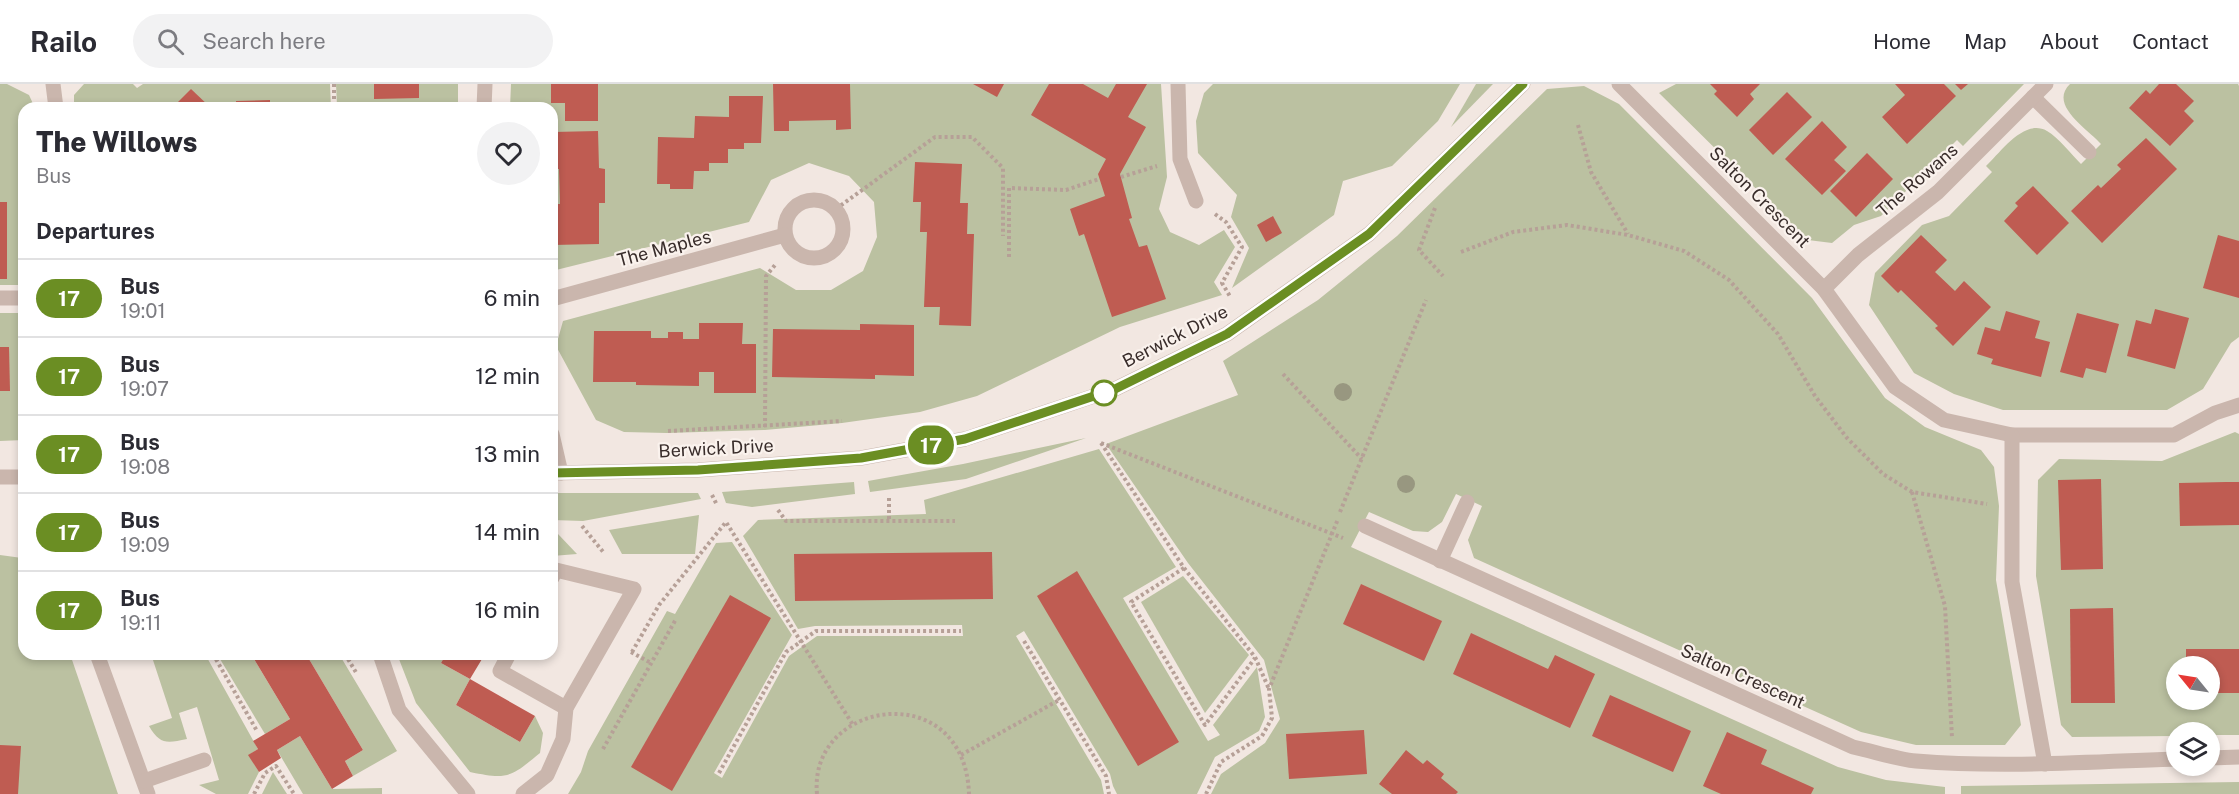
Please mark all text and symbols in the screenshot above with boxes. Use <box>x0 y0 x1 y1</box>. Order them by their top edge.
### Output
search box <box>133 14 553 68</box>
text: Railo <box>30 25 97 58</box>
icon: search <box>154 25 187 58</box>
text: Search here <box>202 28 326 54</box>
text: Home <box>1873 29 1931 54</box>
text: Map <box>1964 29 2007 54</box>
text: About <box>2040 29 2099 54</box>
text: Contact <box>2132 29 2209 54</box>
button: heart <box>477 122 540 185</box>
text: The Willows <box>36 125 198 158</box>
street label: The Rowans <box>1872 139 1962 221</box>
street label: Salton Crescent <box>1705 142 1815 252</box>
text: Bus <box>36 164 71 188</box>
text: Departures <box>36 218 155 244</box>
street label: The Maples <box>615 225 713 271</box>
text: Bus <box>120 273 160 299</box>
text: 6 min <box>484 285 540 311</box>
text: 17 <box>58 286 80 311</box>
text: 19:01 <box>120 299 166 323</box>
street label: Berwick Drive <box>1119 300 1231 372</box>
text: Bus <box>120 351 160 377</box>
text: 12 min <box>475 363 540 389</box>
text: 17 <box>58 364 80 389</box>
text: 19:07 <box>120 377 169 401</box>
unlabelled marker <box>1091 380 1117 406</box>
line badge: 17 <box>904 426 958 464</box>
text: Bus <box>120 429 160 455</box>
text: 17 <box>920 433 942 458</box>
street label: Berwick Drive <box>658 434 774 462</box>
text: 13 min <box>475 441 540 467</box>
text: 17 <box>58 442 80 467</box>
text: 19:08 <box>120 455 170 479</box>
text: Bus <box>120 507 160 533</box>
text: 14 min <box>475 519 540 545</box>
text: 17 <box>58 520 80 545</box>
text: 19:09 <box>120 533 170 557</box>
text: Bus <box>120 585 160 611</box>
text: 16 min <box>475 597 540 623</box>
text: 17 <box>58 598 80 623</box>
text: 19:11 <box>120 611 161 635</box>
street label: Salton Crescent <box>1678 639 1808 713</box>
north arrow <box>2166 656 2220 710</box>
map controls <box>2166 656 2220 776</box>
button: layers <box>2166 722 2220 776</box>

